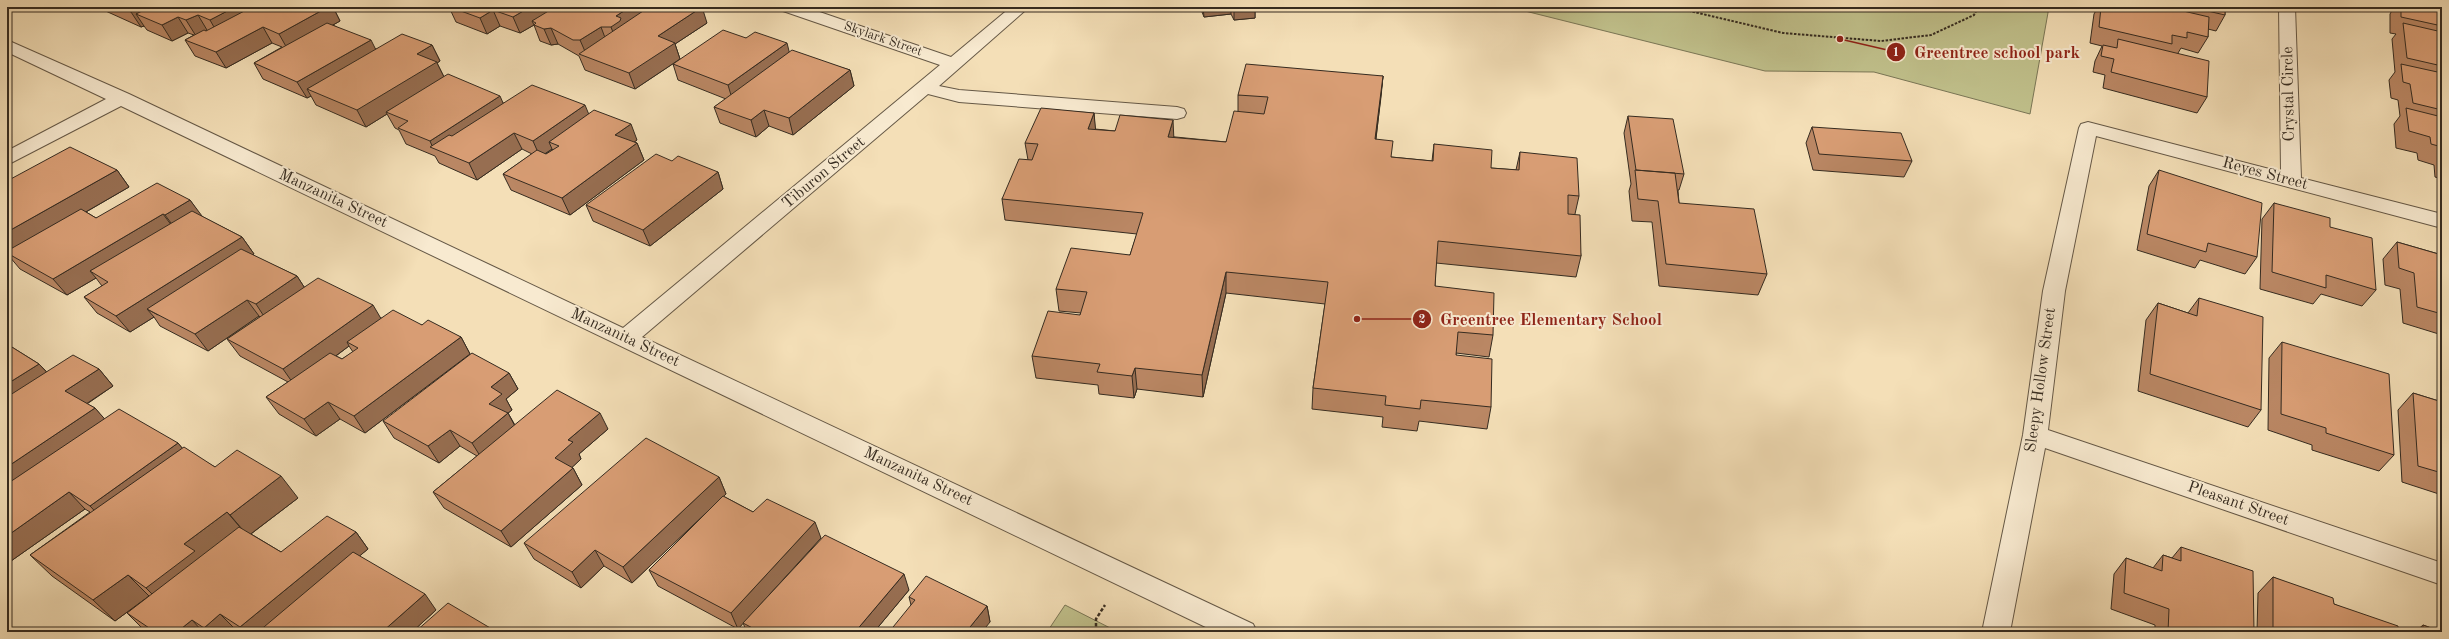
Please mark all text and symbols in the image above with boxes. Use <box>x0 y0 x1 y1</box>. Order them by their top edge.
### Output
street label: Skylark Street <box>842 20 924 59</box>
callout: Greentree school park <box>1886 37 2088 66</box>
text: Greentree school park <box>1914 45 2081 62</box>
street label: Crystal Circle <box>2280 46 2298 142</box>
text: 1 <box>1893 47 1899 59</box>
street label: Tiburon Street <box>780 134 869 212</box>
street label: Reyes Street <box>2221 155 2310 193</box>
street label: Manzanita Street <box>276 167 390 231</box>
callout: Greentree Elementary School <box>1412 304 1669 333</box>
street label: Manzanita Street <box>568 306 682 370</box>
street label: Sleepy Hollow Street <box>2023 306 2059 454</box>
text: Greentree Elementary School <box>1440 312 1662 329</box>
text: 2 <box>1419 314 1426 326</box>
street label: Manzanita Street <box>861 445 975 509</box>
street label: Pleasant Street <box>2185 479 2291 529</box>

